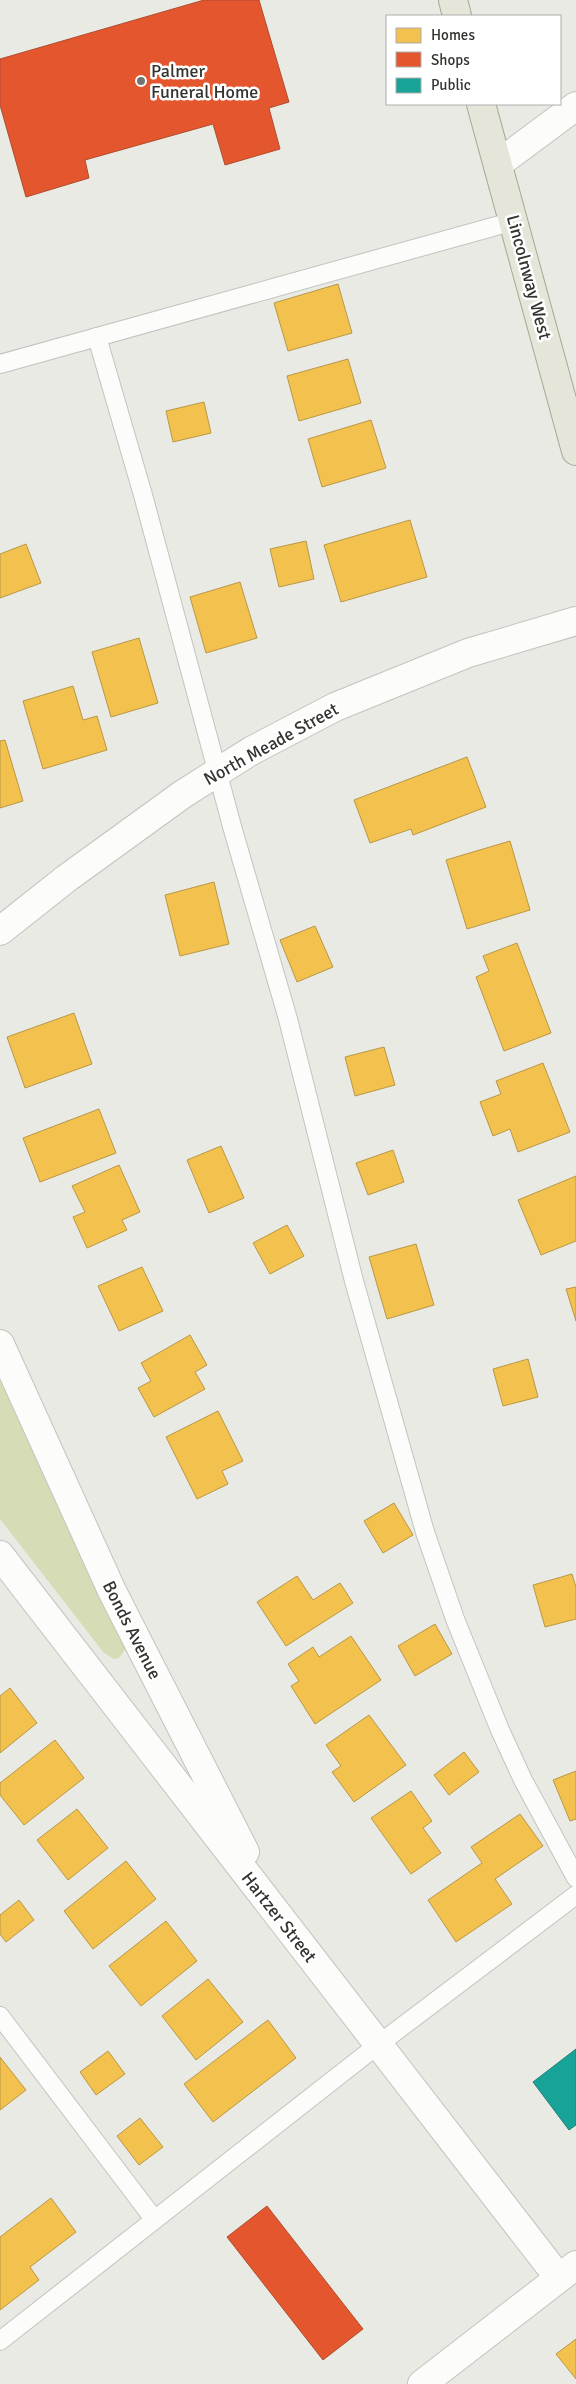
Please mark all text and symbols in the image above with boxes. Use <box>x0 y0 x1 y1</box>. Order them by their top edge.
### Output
legend <box>386 15 561 105</box>
text: Homes <box>431 26 475 44</box>
text: Shops <box>431 51 470 69</box>
place label: Palmer Funeral Home <box>151 60 258 103</box>
marker: Palmer Funeral Home <box>135 75 147 87</box>
text: Public <box>431 76 471 94</box>
street label: Lincolnway West <box>502 212 556 342</box>
street label: North Meade Street <box>200 698 342 790</box>
street label: Bonds Avenue <box>98 1577 166 1683</box>
street label: Hartzer Street <box>237 1867 321 1967</box>

